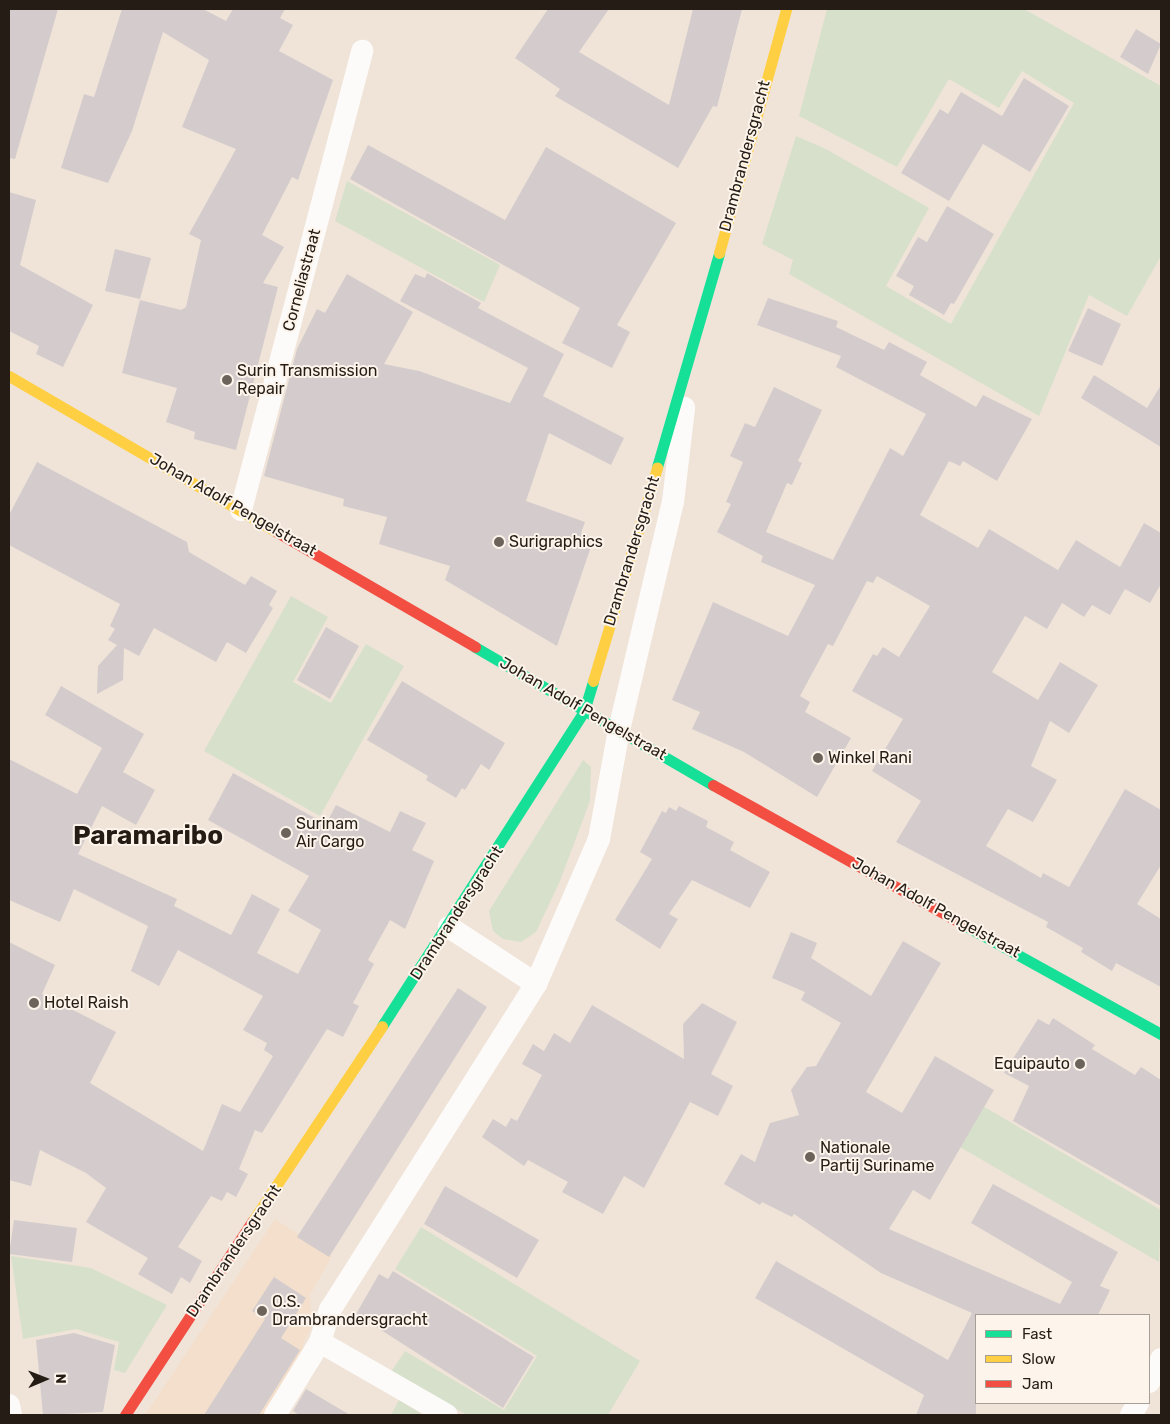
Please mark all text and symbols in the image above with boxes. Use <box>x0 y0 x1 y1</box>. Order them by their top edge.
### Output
street label: Drambrandersgracht <box>716 78 774 234</box>
street label: Corneliastraat <box>279 227 325 333</box>
place label: Surin Transmission Repair <box>237 361 378 399</box>
marker: Surin Transmission Repair <box>221 374 233 386</box>
street label: Johan Adolf Pengelstraat <box>146 449 320 561</box>
street label: Drambrandersgracht <box>600 474 664 628</box>
place label: Surigraphics <box>509 532 603 552</box>
marker: Surigraphics <box>493 536 505 548</box>
street label: Johan Adolf Pengelstraat <box>496 653 670 765</box>
place label: Winkel Rani <box>828 748 912 768</box>
marker: Winkel Rani <box>812 752 824 764</box>
place label: Surinam Air Cargo <box>296 814 365 852</box>
district label: Paramaribo <box>73 820 223 852</box>
marker: Surinam Air Cargo <box>280 827 292 839</box>
street label: Drambrandersgracht <box>407 842 507 984</box>
street label: Johan Adolf Pengelstraat <box>848 853 1024 963</box>
place label: Hotel Raish <box>44 993 129 1013</box>
marker: Hotel Raish <box>28 997 40 1009</box>
place label: Equipauto <box>994 1054 1070 1074</box>
marker: Equipauto <box>1074 1058 1086 1070</box>
place label: Nationale Partij Suriname <box>820 1138 934 1176</box>
marker: Nationale Partij Suriname <box>804 1151 816 1163</box>
street label: Drambrandersgracht <box>182 1181 286 1321</box>
place label: O.S. Drambrandersgracht <box>272 1292 428 1330</box>
marker: O.S. Drambrandersgracht <box>256 1305 268 1317</box>
legend <box>975 1314 1150 1404</box>
text: Fast <box>1022 1325 1052 1343</box>
text: Slow <box>1022 1350 1055 1368</box>
north arrow <box>20 1354 70 1404</box>
text: N <box>52 1374 69 1384</box>
text: Jam <box>1022 1375 1053 1393</box>

